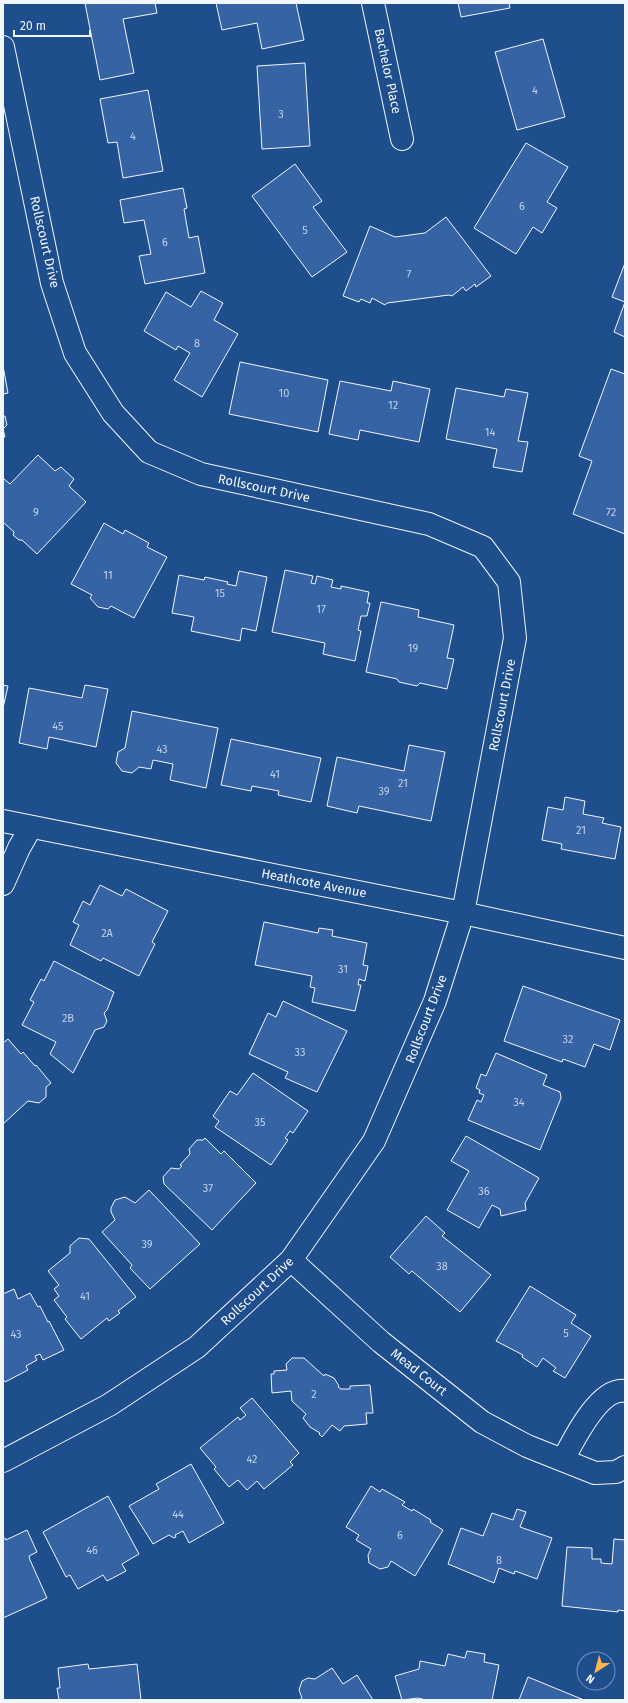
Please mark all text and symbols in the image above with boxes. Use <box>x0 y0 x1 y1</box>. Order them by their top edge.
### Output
scale bar <box>14 12 90 38</box>
text: 20 m <box>20 19 46 33</box>
street label: Bachelor Place <box>372 27 404 115</box>
house number: 4 <box>532 84 538 97</box>
house number: 3 <box>278 108 284 121</box>
house number: 4 <box>130 130 136 143</box>
street label: Rollscourt Drive <box>27 195 63 289</box>
house number: 6 <box>519 200 525 213</box>
house number: 5 <box>302 224 308 237</box>
house number: 6 <box>162 236 168 249</box>
house number: 7 <box>407 268 412 281</box>
house number: 8 <box>194 337 200 350</box>
house number: 10 <box>279 387 289 400</box>
house number: 12 <box>388 399 398 412</box>
house number: 14 <box>485 426 495 439</box>
street label: Rollscourt Drive <box>217 471 311 505</box>
house number: 9 <box>33 506 39 519</box>
house number: 72 <box>606 506 616 519</box>
house number: 11 <box>103 569 113 582</box>
house number: 15 <box>215 587 226 600</box>
house number: 17 <box>316 603 326 616</box>
house number: 19 <box>408 642 418 655</box>
street label: Rollscourt Drive <box>486 658 518 752</box>
house number: 45 <box>52 720 64 733</box>
house number: 43 <box>156 743 168 756</box>
house number: 41 <box>270 768 280 781</box>
house number: 21 <box>398 777 408 790</box>
house number: 39 <box>378 785 390 798</box>
house number: 21 <box>576 824 586 837</box>
street label: Heathcote Avenue <box>260 865 368 901</box>
house number: 2A <box>101 927 114 940</box>
house number: 31 <box>338 963 348 976</box>
street label: Rollscourt Drive <box>402 973 450 1065</box>
house number: 2B <box>62 1012 74 1025</box>
house number: 32 <box>563 1033 573 1046</box>
house number: 33 <box>295 1046 305 1059</box>
house number: 34 <box>513 1096 525 1109</box>
house number: 35 <box>255 1116 266 1129</box>
house number: 37 <box>203 1182 213 1195</box>
house number: 36 <box>478 1185 490 1198</box>
house number: 39 <box>141 1238 153 1251</box>
street label: Rollscourt Drive <box>218 1254 296 1328</box>
house number: 38 <box>436 1260 448 1273</box>
house number: 41 <box>80 1290 90 1303</box>
house number: 5 <box>563 1327 569 1340</box>
house number: 43 <box>10 1328 22 1341</box>
street label: Mead Court <box>388 1345 450 1399</box>
house number: 2 <box>311 1388 317 1401</box>
house number: 42 <box>246 1453 258 1466</box>
house number: 44 <box>172 1508 184 1521</box>
house number: 6 <box>397 1529 403 1542</box>
house number: 46 <box>86 1544 98 1557</box>
house number: 8 <box>496 1554 502 1567</box>
north arrow <box>576 1651 616 1691</box>
text: N <box>584 1671 597 1686</box>

